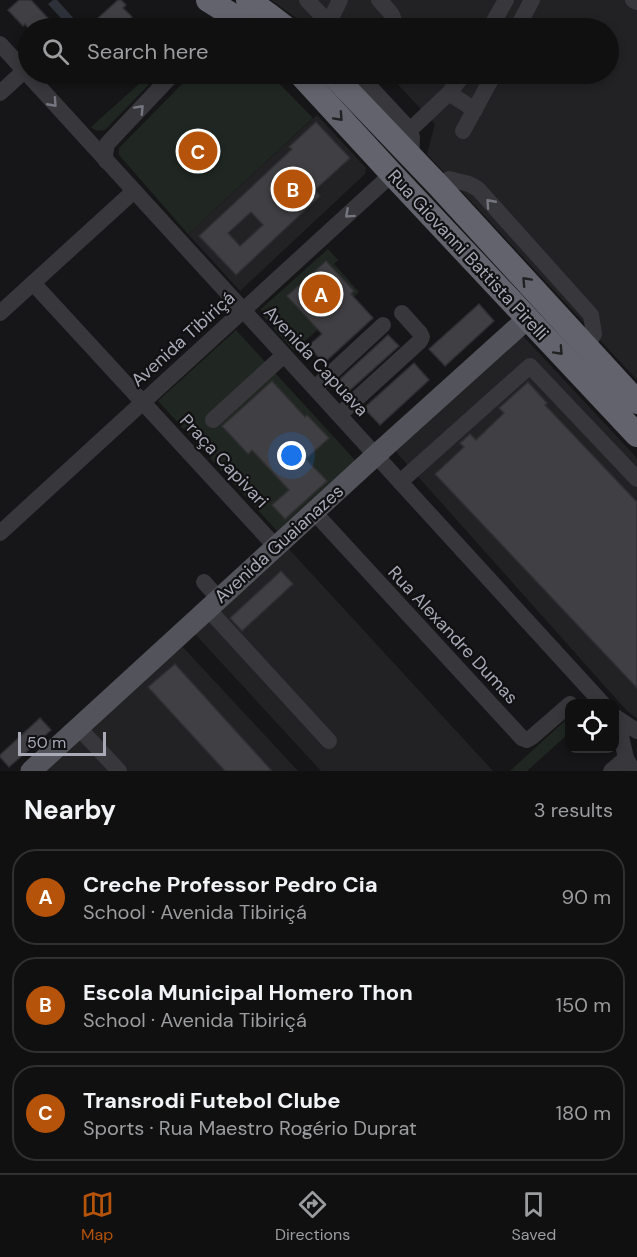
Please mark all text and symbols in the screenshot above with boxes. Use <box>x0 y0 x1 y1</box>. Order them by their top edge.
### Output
search box <box>18 18 619 84</box>
icon: search <box>39 35 72 68</box>
text: Search here <box>87 37 208 66</box>
one-way arrow <box>46 96 57 107</box>
one-way arrow <box>133 105 144 115</box>
one-way arrow <box>332 110 343 120</box>
pin: C <box>178 128 218 174</box>
street label: Rua Giovanni Battista Pirelli <box>382 164 554 346</box>
pin: B <box>274 166 312 212</box>
one-way arrow <box>486 199 497 210</box>
one-way arrow <box>345 207 356 218</box>
pin: A <box>302 272 340 316</box>
one-way arrow <box>522 278 533 288</box>
street label: Avenida Tibiriçá <box>126 286 240 392</box>
street label: Avenida Capuava <box>258 300 374 422</box>
one-way arrow <box>552 344 563 355</box>
street label: Praça Capivari <box>174 409 274 513</box>
your location <box>277 441 306 470</box>
street label: Avenida Guaianazes <box>209 479 349 609</box>
street label: Rua Alexandre Dumas <box>383 561 523 709</box>
map controls <box>565 699 619 753</box>
button: locate <box>565 699 619 753</box>
scale bar <box>18 729 106 756</box>
text: 50 m <box>27 732 66 753</box>
text: Nearby <box>24 793 116 827</box>
text: 3 results <box>534 797 613 823</box>
text: Creche Professor Pedro Cia <box>83 870 378 899</box>
text: A <box>38 884 53 910</box>
text: 90 m <box>562 884 611 910</box>
text: School · Avenida Tibiriçá <box>83 899 307 925</box>
text: Escola Municipal Homero Thon <box>83 978 413 1007</box>
text: B <box>39 992 52 1018</box>
text: 150 m <box>556 992 611 1018</box>
text: School · Avenida Tibiriçá <box>83 1007 307 1033</box>
text: Transrodi Futebol Clube <box>83 1086 341 1115</box>
text: C <box>38 1100 53 1126</box>
text: 180 m <box>556 1100 611 1126</box>
text: Sports · Rua Maestro Rogério Duprat <box>83 1115 417 1141</box>
tab: Map <box>81 1188 114 1245</box>
tab: Directions <box>275 1188 350 1245</box>
tab: Saved <box>512 1188 556 1245</box>

